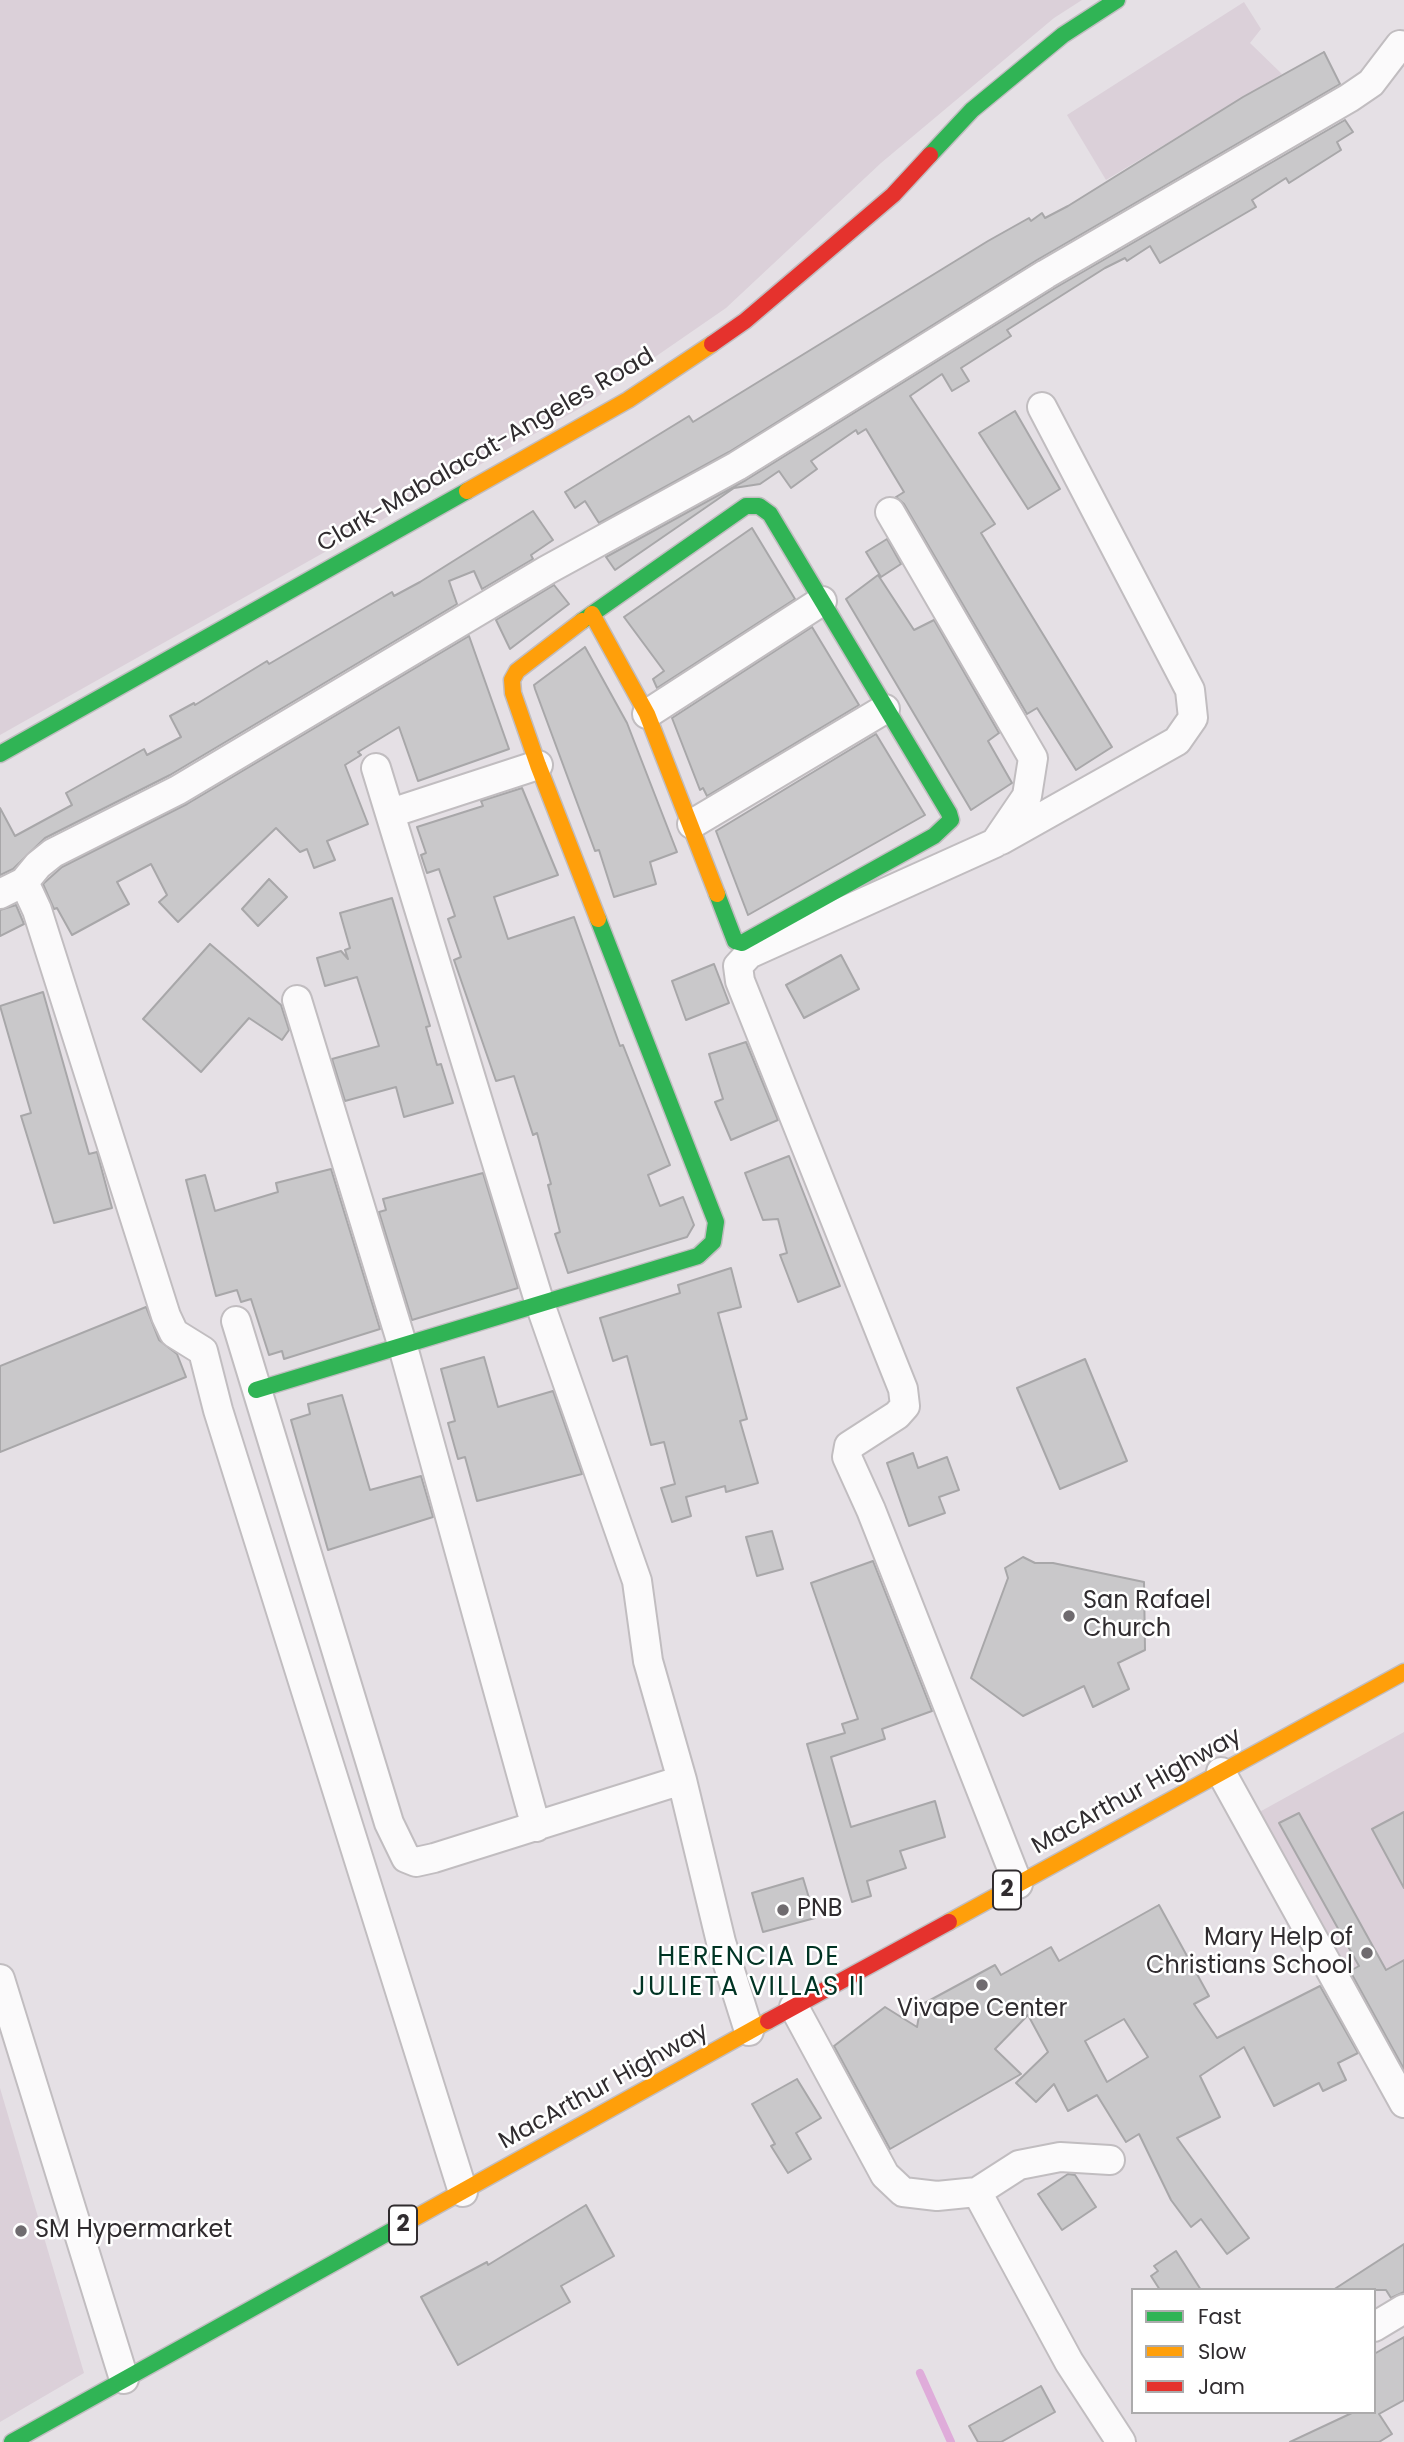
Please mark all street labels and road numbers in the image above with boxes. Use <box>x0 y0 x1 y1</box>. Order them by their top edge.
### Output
street label: Clark-Mabalacat-Angeles Road <box>312 342 660 560</box>
street label: MacArthur Highway <box>1027 1722 1247 1862</box>
road number: 2 <box>993 1870 1021 1910</box>
street label: MacArthur Highway <box>494 2017 714 2157</box>
road number: 2 <box>389 2206 417 2244</box>

